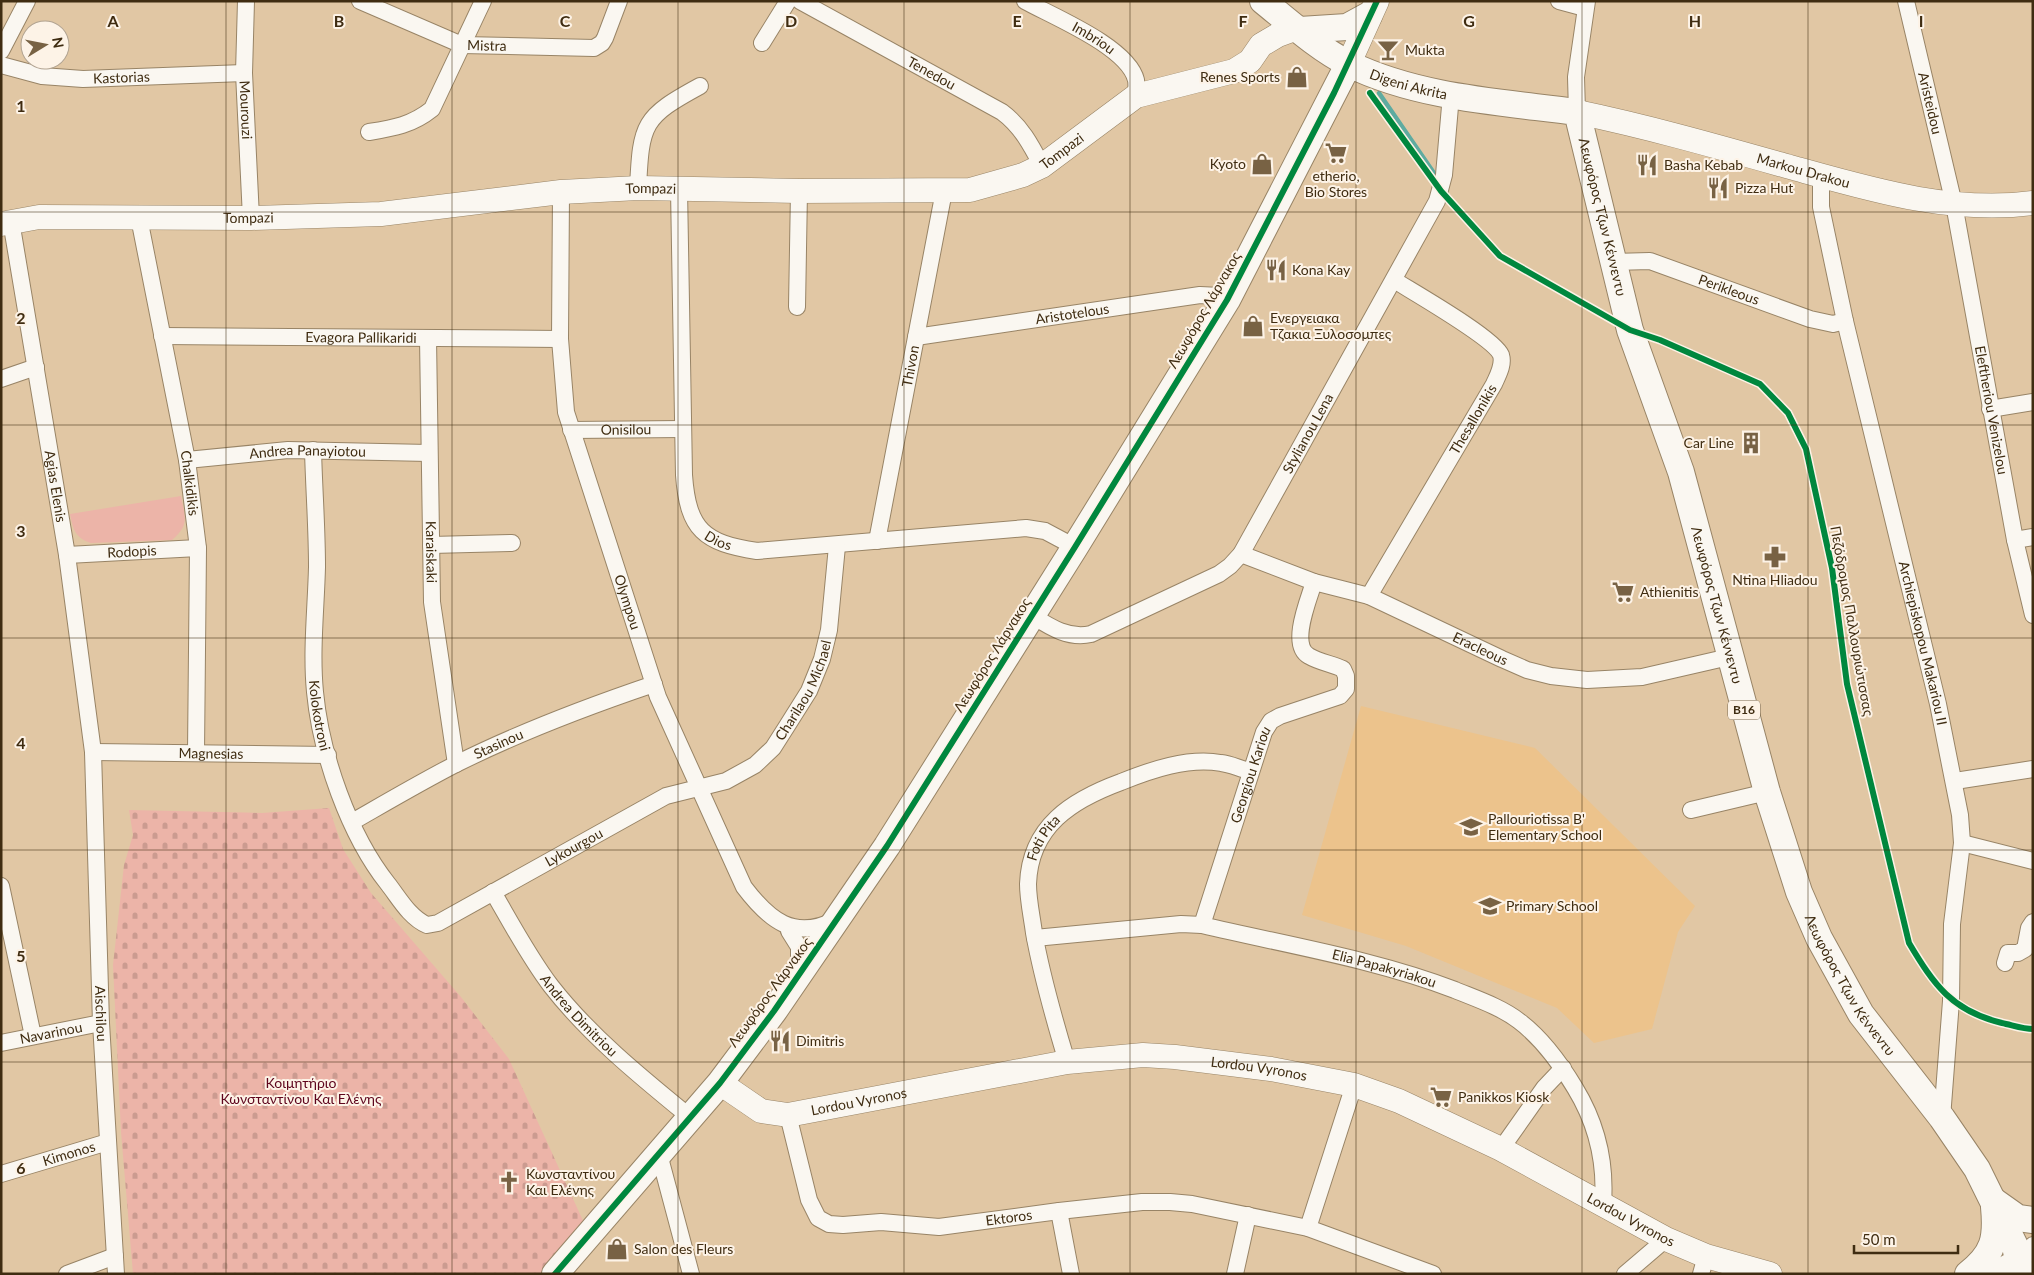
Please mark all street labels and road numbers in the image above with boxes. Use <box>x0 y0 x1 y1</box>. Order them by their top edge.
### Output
street label: Imbriou <box>1070 18 1119 57</box>
street label: Mistra <box>467 36 507 54</box>
street label: Tenedou <box>904 53 959 93</box>
street label: Digeni Akrita <box>1367 65 1449 102</box>
street label: Kastorias <box>93 68 150 87</box>
street label: Aristeidou <box>1915 70 1946 136</box>
street label: Mourouzi <box>236 80 256 140</box>
street label: Tompazi <box>1036 129 1087 173</box>
street label: Λεωφόρος Τζων Κέννεντυ <box>1576 136 1630 298</box>
street label: Markou Drakou <box>1755 149 1852 191</box>
street label: Tompazi <box>625 179 676 197</box>
street label: Tompazi <box>223 208 274 226</box>
street label: Λεωφόρος Λάρνακος <box>1163 248 1244 371</box>
street label: Perikleous <box>1696 270 1762 308</box>
street label: Aristotelous <box>1034 300 1110 327</box>
street label: Evagora Pallikaridi <box>305 328 417 346</box>
street label: Thivon <box>898 344 922 388</box>
street label: Eleftheriou Venizelou <box>1972 344 2012 476</box>
street label: Thesallonikis <box>1445 381 1500 457</box>
street label: Stylianou Lena <box>1278 390 1337 476</box>
street label: Onisilou <box>601 420 651 438</box>
street label: Andrea Panayiotou <box>248 441 366 462</box>
street label: Agias Elenis <box>42 449 70 524</box>
street label: Chalkidikis <box>177 449 203 517</box>
street label: Karaiskaki <box>423 521 441 583</box>
street label: Λεωφόρος Τζων Κέννεντυ <box>1688 524 1747 686</box>
street label: Πεζόδρομος Παλλουριώτισσας <box>1827 524 1878 718</box>
street label: Dios <box>702 527 734 554</box>
street label: Rodopis <box>107 541 157 561</box>
street label: Archiepiskopou Makariou II <box>1896 559 1951 727</box>
street label: Olympou <box>611 572 645 632</box>
street label: Λεωφόρος Λάρνακος <box>949 594 1034 715</box>
street label: Eracleous <box>1450 628 1511 669</box>
street label: Charilaou Michael <box>771 638 834 743</box>
street label: Kolokotroni <box>306 680 334 752</box>
road number: B16 <box>1728 700 1760 720</box>
street label: Georgiou Kariou <box>1226 722 1274 825</box>
street label: Stasinou <box>471 725 526 762</box>
street label: Magnesias <box>179 744 243 762</box>
street label: Foti Pita <box>1023 811 1063 863</box>
street label: Lykourgou <box>542 824 606 870</box>
street label: Λεωφόρος Τζων Κέννεντυ <box>1802 912 1899 1059</box>
street label: Λεωφόρος Λάρνακος <box>724 933 815 1050</box>
street label: Elia Papakyriakou <box>1331 945 1439 991</box>
street label: Andrea Dimitriou <box>537 971 621 1060</box>
street label: Aischilou <box>92 985 111 1042</box>
street label: Navarinou <box>18 1018 84 1047</box>
street label: Lordou Vyronos <box>1210 1053 1309 1084</box>
street label: Lordou Vyronos <box>809 1084 908 1118</box>
street label: Kimonos <box>41 1137 97 1169</box>
street label: Lordou Vyronos <box>1584 1189 1677 1250</box>
street label: Ektoros <box>984 1206 1033 1229</box>

